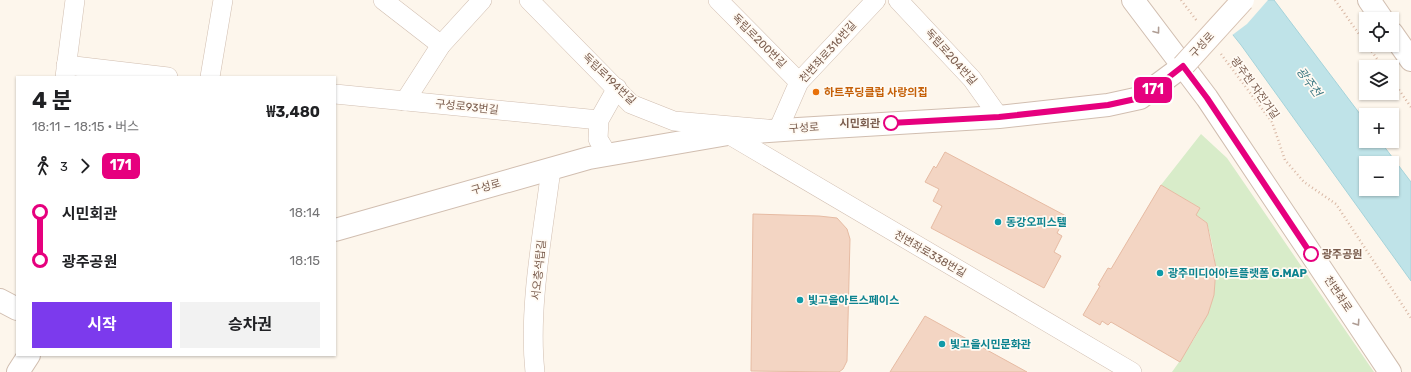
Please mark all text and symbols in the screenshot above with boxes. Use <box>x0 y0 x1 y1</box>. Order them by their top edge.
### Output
street label: 독립로200번길 <box>729 11 789 71</box>
map controls <box>1359 12 1399 196</box>
button: locate <box>1359 12 1399 52</box>
street label: 천변좌로316번길 <box>797 18 859 86</box>
street label: 독립로204번길 <box>922 26 980 88</box>
one-way arrow <box>1152 27 1159 34</box>
street label: 구성로 <box>1187 29 1217 61</box>
street label: 독립로194번길 <box>580 51 638 107</box>
street label: 광주천 자전거길 <box>1228 54 1282 122</box>
button: layers <box>1359 60 1399 100</box>
water label: 광주천 <box>1294 64 1326 101</box>
line badge: 171 <box>1130 77 1176 103</box>
text: 171 <box>1142 81 1164 98</box>
place label: 하트푸딩클럽 사랑의집 <box>824 86 928 99</box>
text: 4 분 <box>32 87 72 114</box>
marker: 하트푸딩클럽 사랑의집 <box>811 87 821 97</box>
street label: 구성로93번길 <box>435 97 499 117</box>
text: ₩3,480 <box>267 103 320 121</box>
button: + <box>1359 108 1399 148</box>
marker: 시민회관 <box>883 115 899 131</box>
place label: 시민회관 <box>840 117 880 130</box>
text: 18:11 – 18:15 · 버스 <box>32 119 139 134</box>
street label: 구성로 <box>788 120 820 136</box>
icon: walk <box>32 155 54 177</box>
icon: forward <box>74 155 96 177</box>
button: − <box>1359 156 1399 196</box>
text: 171 <box>110 157 132 174</box>
text: 3 <box>60 159 68 174</box>
street label: 구성로 <box>470 177 502 197</box>
text: 시민회관 <box>62 205 117 223</box>
text: 18:14 <box>289 205 320 220</box>
place label: 동강오피스텔 <box>1006 216 1067 229</box>
marker: 동강오피스텔 <box>993 217 1003 227</box>
street label: 천변좌로338번길 <box>892 228 968 280</box>
street label: 서오층석탑길 <box>529 239 549 301</box>
marker: 광주공원 <box>1303 246 1319 262</box>
place label: 광주공원 <box>1322 248 1362 261</box>
text: 광주공원 <box>62 253 117 271</box>
text: 18:15 <box>290 253 320 268</box>
place label: 광주미디어아트플랫폼 G.MAP <box>1168 267 1307 280</box>
marker: 광주미디어아트플랫폼 G.MAP <box>1155 268 1165 278</box>
street label: 천변좌로 <box>1321 274 1355 314</box>
place label: 빛고을아트스페이스 <box>808 294 899 307</box>
marker: 빛고을아트스페이스 <box>795 295 805 305</box>
button: 시작 <box>32 302 172 348</box>
button: 승차권 <box>180 302 320 348</box>
one-way arrow <box>1352 319 1360 326</box>
place label: 빛고을시민문화관 <box>950 338 1031 351</box>
marker: 빛고을시민문화관 <box>937 339 947 349</box>

